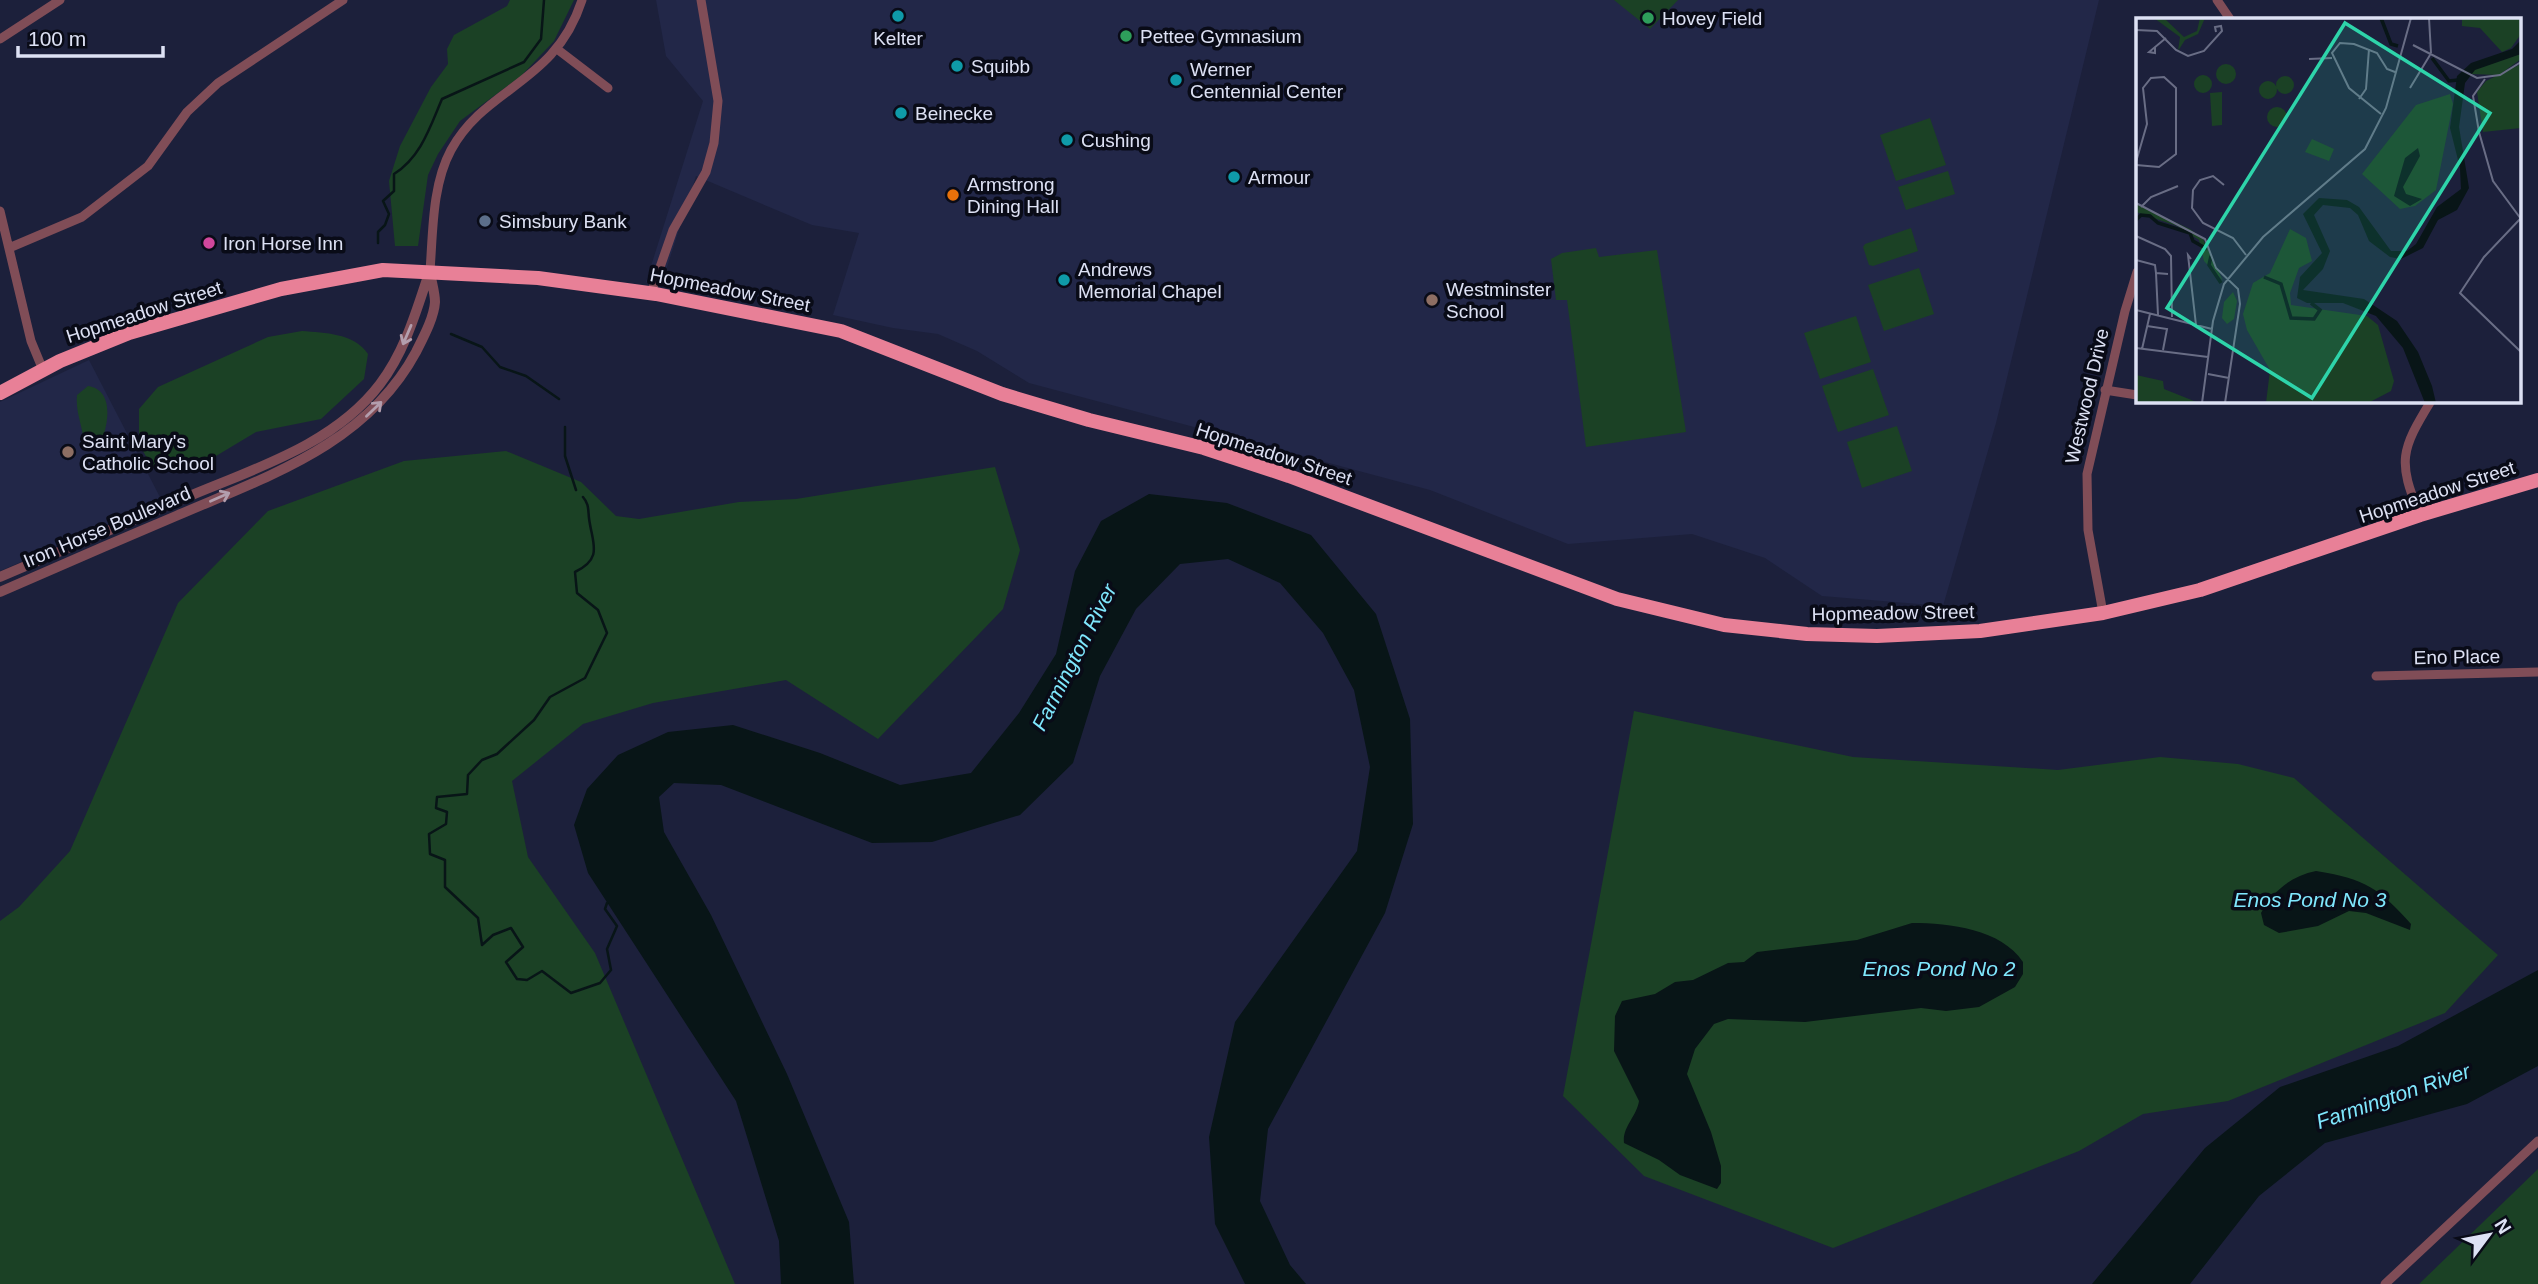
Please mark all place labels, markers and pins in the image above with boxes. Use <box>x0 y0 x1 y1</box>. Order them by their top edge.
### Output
marker: Kelter <box>890 8 906 24</box>
place label: Hovey Field <box>1662 8 1762 29</box>
marker: Hovey Field <box>1640 10 1656 26</box>
place label: Pettee Gymnasium <box>1140 26 1302 47</box>
place label: Kelter <box>873 28 923 49</box>
marker: Pettee Gymnasium <box>1118 28 1134 44</box>
place label: Squibb <box>971 56 1030 77</box>
marker: Squibb <box>949 58 965 74</box>
place label: Werner Centennial Center <box>1190 59 1344 102</box>
marker: Werner Centennial Center <box>1168 72 1184 88</box>
place label: Beinecke <box>915 103 993 124</box>
marker: Beinecke <box>893 105 909 121</box>
place label: Cushing <box>1081 130 1151 151</box>
marker: Cushing <box>1059 132 1075 148</box>
place label: Armour <box>1248 167 1311 188</box>
marker: Armour <box>1226 169 1242 185</box>
place label: Armstrong Dining Hall <box>967 174 1059 217</box>
marker: Armstrong Dining Hall <box>945 187 961 203</box>
place label: Simsbury Bank <box>499 211 627 232</box>
marker: Simsbury Bank <box>477 213 493 229</box>
place label: Iron Horse Inn <box>223 233 343 254</box>
marker: Iron Horse Inn <box>201 235 217 251</box>
place label: Andrews Memorial Chapel <box>1078 259 1222 302</box>
marker: Andrews Memorial Chapel <box>1056 272 1072 288</box>
place label: Westminster School <box>1446 279 1552 322</box>
marker: Westminster School <box>1424 292 1440 308</box>
place label: Saint Mary's Catholic School <box>82 431 214 474</box>
marker: Saint Mary's Catholic School <box>60 444 76 460</box>

